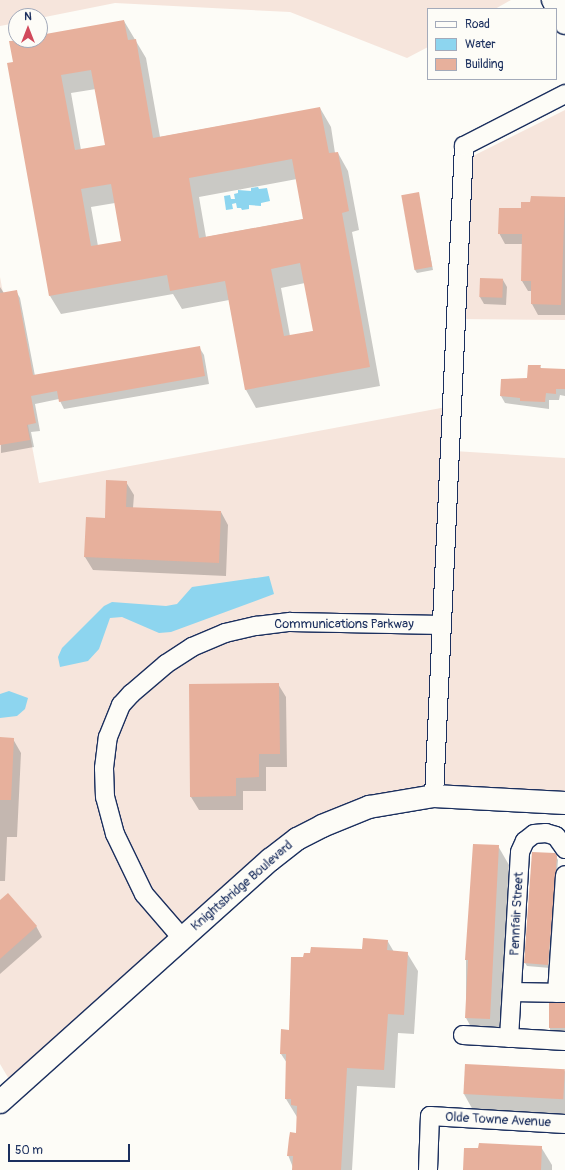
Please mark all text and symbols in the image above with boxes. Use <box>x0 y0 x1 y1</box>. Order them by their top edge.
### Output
north arrow <box>8 8 48 48</box>
legend <box>427 8 557 80</box>
text: N <box>24 10 32 23</box>
text: Road <box>465 17 490 32</box>
text: Water <box>465 37 496 52</box>
text: Building <box>465 57 504 72</box>
street label: Communications Parkway <box>274 616 414 632</box>
street label: Knightsbridge Boulevard <box>188 838 296 934</box>
street label: Pennfair Street <box>507 872 527 956</box>
street label: Olde Towne Avenue <box>445 1109 551 1131</box>
scale bar <box>10 1136 132 1162</box>
text: 50 m <box>15 1143 43 1158</box>

